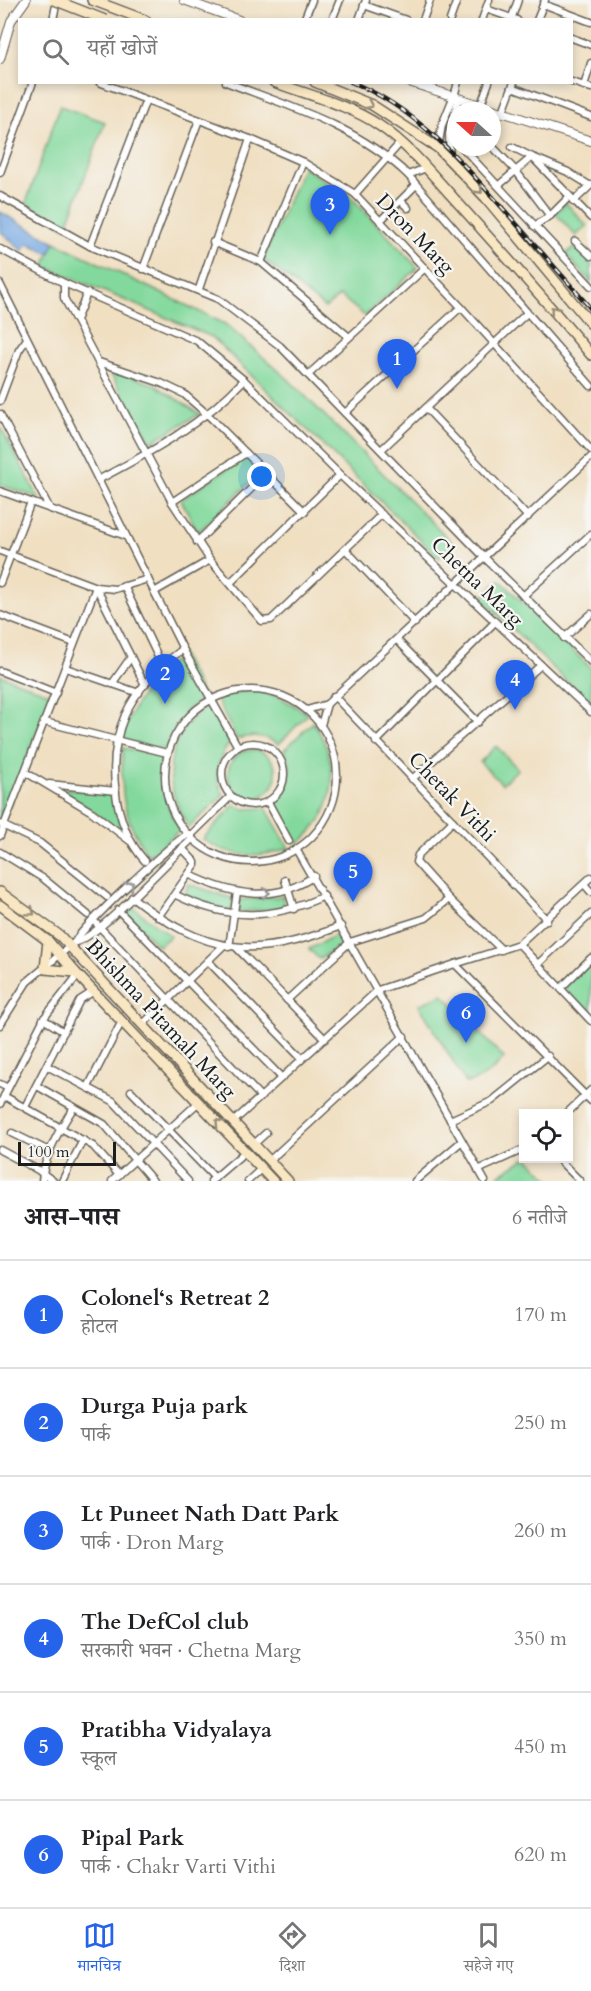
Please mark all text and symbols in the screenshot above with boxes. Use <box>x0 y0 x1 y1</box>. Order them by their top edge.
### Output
search box <box>18 18 573 84</box>
text: यहाँ खोजें <box>87 33 157 63</box>
icon: search <box>39 35 72 68</box>
one-way arrow <box>363 97 374 109</box>
north arrow <box>447 102 501 156</box>
one-way arrow <box>471 183 482 194</box>
pin: 3 <box>310 186 350 235</box>
street label: Dron Marg <box>369 187 461 281</box>
one-way arrow <box>550 306 561 317</box>
pin: 1 <box>378 340 416 389</box>
your location <box>247 462 276 491</box>
street label: Chetna Marg <box>424 530 530 634</box>
pin: 2 <box>146 654 184 704</box>
pin: 4 <box>496 660 534 710</box>
street label: Chetak Vithi <box>402 746 502 849</box>
pin: 5 <box>334 852 372 902</box>
one-way arrow <box>122 882 133 893</box>
one-way arrow <box>262 886 271 899</box>
one-way arrow <box>24 905 35 916</box>
street label: Bhishma Pitamah Marg <box>79 933 243 1105</box>
pin: 6 <box>446 994 486 1043</box>
map controls <box>519 1109 573 1163</box>
button: locate <box>519 1109 573 1163</box>
one-way arrow <box>215 1119 226 1130</box>
scale bar <box>18 1139 116 1166</box>
text: 100 m <box>27 1141 69 1163</box>
text: आस-पास <box>24 1199 119 1234</box>
text: 6 नतीजे <box>512 1204 567 1231</box>
text: Colonel‘s Retreat 2 <box>81 1283 269 1313</box>
text: 1 <box>38 1301 49 1328</box>
text: 170 m <box>514 1301 567 1328</box>
text: होटल <box>81 1313 118 1340</box>
text: Durga Puja park <box>81 1391 248 1421</box>
text: 2 <box>38 1409 49 1436</box>
text: 250 m <box>514 1409 567 1436</box>
text: पार्क <box>81 1421 110 1448</box>
text: Lt Puneet Nath Datt Park <box>81 1499 339 1529</box>
text: 3 <box>38 1517 49 1544</box>
text: 260 m <box>514 1517 567 1544</box>
text: पार्क · Dron Marg <box>81 1529 223 1556</box>
text: The DefCol club <box>81 1607 249 1637</box>
text: 4 <box>38 1625 49 1652</box>
text: 350 m <box>514 1625 567 1652</box>
text: सरकारी भवन · Chetna Marg <box>81 1637 301 1664</box>
text: Pratibha Vidyalaya <box>81 1715 272 1745</box>
text: 5 <box>38 1733 49 1760</box>
text: 450 m <box>514 1733 567 1760</box>
text: स्कूल <box>81 1745 117 1772</box>
text: Pipal Park <box>81 1823 184 1853</box>
text: 6 <box>38 1841 49 1868</box>
text: 620 m <box>514 1841 567 1868</box>
text: पार्क · Chakr Varti Vithi <box>81 1853 276 1880</box>
tab: मानचित्र <box>77 1919 121 1981</box>
tab: दिशा <box>276 1919 309 1981</box>
tab: सहेजे गए <box>464 1919 514 1981</box>

